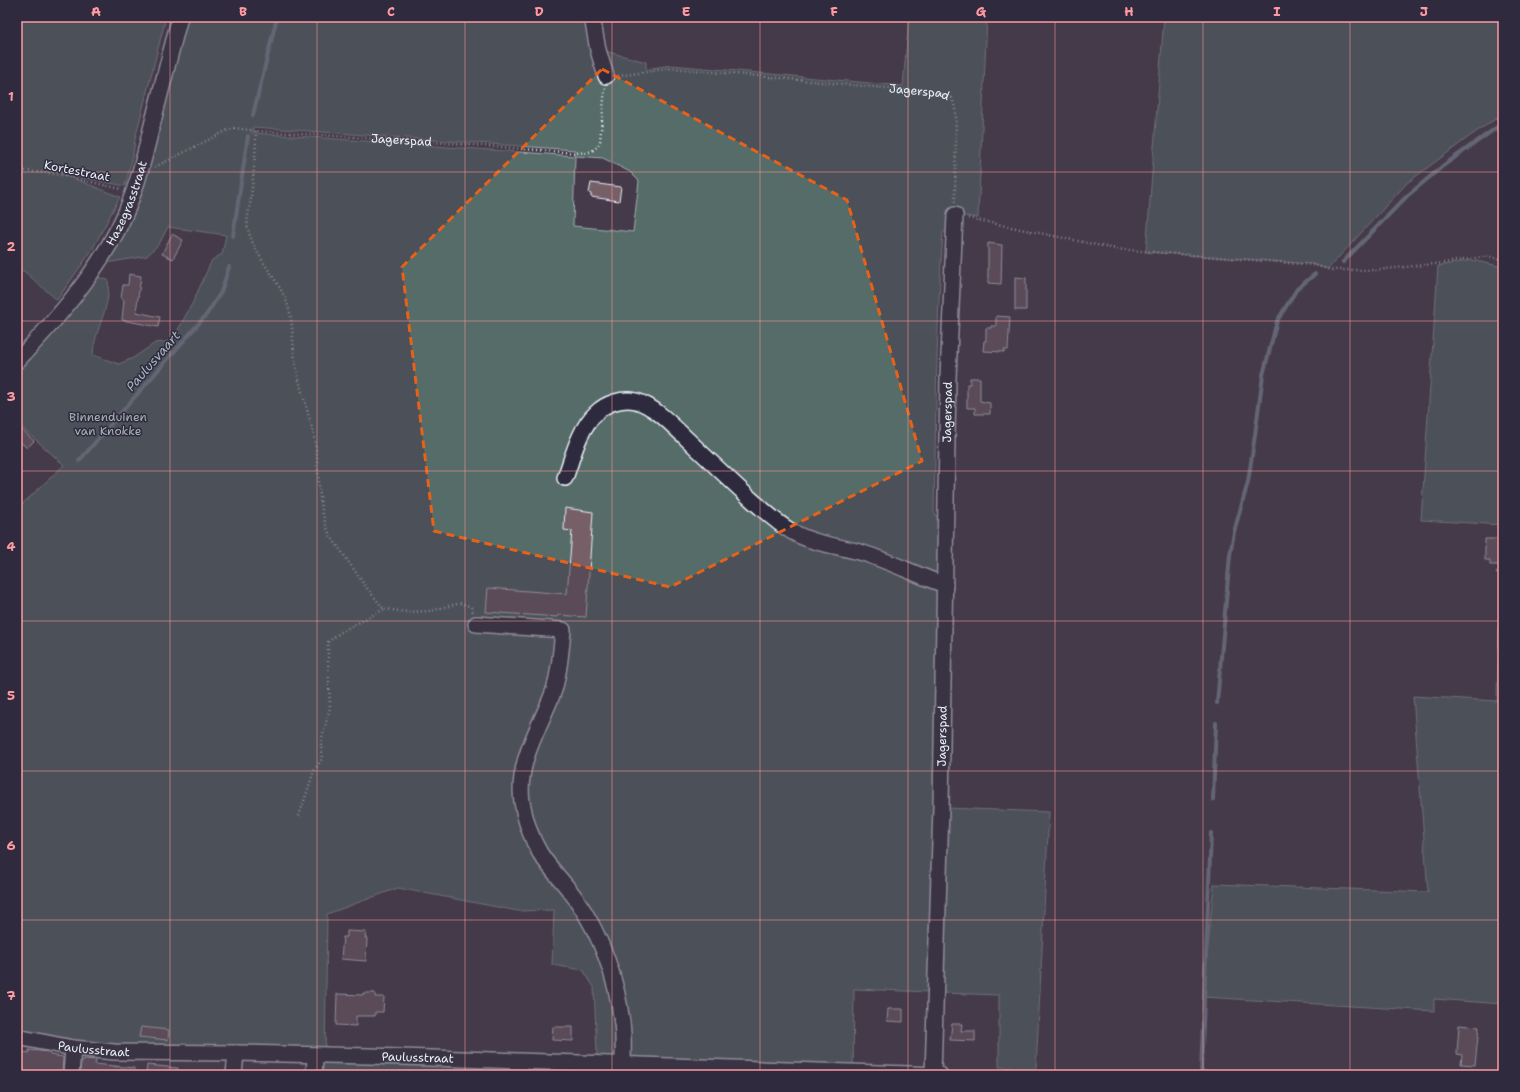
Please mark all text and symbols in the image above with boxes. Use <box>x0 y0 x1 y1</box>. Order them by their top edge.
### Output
text: A <box>91 3 101 20</box>
text: B <box>239 3 247 20</box>
text: C <box>387 3 395 20</box>
text: D <box>534 3 544 20</box>
text: E <box>682 3 691 20</box>
text: F <box>830 3 838 20</box>
text: G <box>976 3 987 20</box>
text: H <box>1124 3 1134 20</box>
text: I <box>1273 3 1281 20</box>
text: J <box>1420 3 1428 20</box>
street label: Jagerspad <box>888 80 952 104</box>
text: 1 <box>8 88 14 105</box>
street label: Jagerspad <box>370 130 433 150</box>
street label: Kortestraat <box>43 157 111 185</box>
street label: Hazegrasstraat <box>102 159 151 249</box>
text: 2 <box>6 238 16 255</box>
water label: Paulusvaart <box>122 327 184 395</box>
street label: Jagerspad <box>939 381 956 443</box>
text: 3 <box>6 388 16 405</box>
park label: Binnenduinen van Knokke <box>69 409 147 439</box>
text: 4 <box>6 538 16 555</box>
text: 5 <box>7 687 15 704</box>
street label: Jagerspad <box>934 705 951 767</box>
text: 6 <box>6 837 16 854</box>
text: 7 <box>6 987 16 1004</box>
street label: Paulusstraat <box>57 1037 130 1060</box>
street label: Paulusstraat <box>381 1048 454 1067</box>

